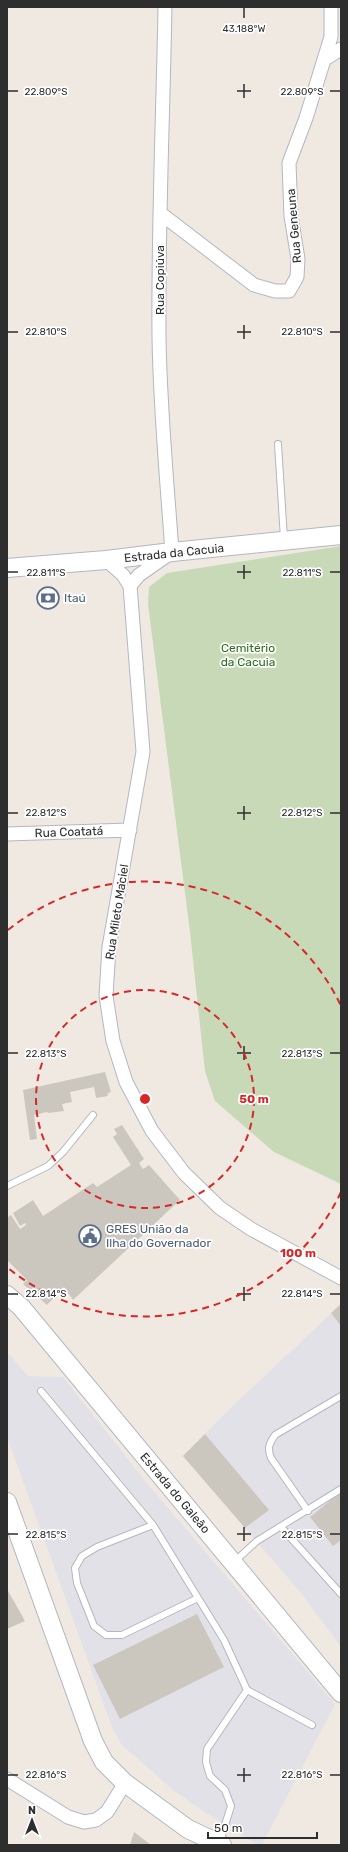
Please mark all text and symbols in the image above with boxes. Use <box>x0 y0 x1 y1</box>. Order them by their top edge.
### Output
text: 43.188°W <box>223 23 265 35</box>
text: 22.809°S <box>25 86 67 98</box>
text: 22.809°S <box>281 86 323 98</box>
street label: Rua Geneuna <box>284 188 304 264</box>
street label: Rua Copiúva <box>153 245 167 315</box>
text: 22.810°S <box>25 326 67 338</box>
text: 22.810°S <box>281 326 323 338</box>
street label: Estrada da Cacuia <box>123 541 225 565</box>
text: 22.811°S <box>26 567 66 579</box>
text: 22.811°S <box>282 567 322 579</box>
bank icon: Itaú <box>35 585 61 611</box>
place label: Itaú <box>64 591 86 605</box>
park label: Cemitério da Cacuia <box>221 641 275 669</box>
text: 22.812°S <box>26 807 66 819</box>
text: 22.812°S <box>282 807 322 819</box>
street label: Rua Coatatá <box>34 824 104 840</box>
street label: Rua Mileto Maciel <box>103 863 131 961</box>
text: 22.813°S <box>26 1048 66 1060</box>
text: 22.813°S <box>282 1048 322 1060</box>
centre of rings <box>138 1092 152 1106</box>
text: 50 m <box>239 1092 269 1106</box>
place label: GRES União da Ilha do Governador <box>106 1222 211 1250</box>
public building icon: GRES União da Ilha do Governador <box>77 1223 103 1249</box>
text: 100 m <box>280 1246 316 1260</box>
text: 22.814°S <box>25 1288 67 1300</box>
text: 22.814°S <box>281 1288 323 1300</box>
street label: Estrada do Galeão <box>137 1450 213 1536</box>
text: 22.815°S <box>26 1529 66 1541</box>
text: 22.815°S <box>282 1529 322 1541</box>
text: 22.816°S <box>26 1769 66 1781</box>
text: 22.816°S <box>282 1769 322 1781</box>
north arrow <box>12 1800 52 1840</box>
text: N <box>28 1804 36 1817</box>
scale bar <box>208 1814 317 1840</box>
text: 50 m <box>214 1821 242 1835</box>

